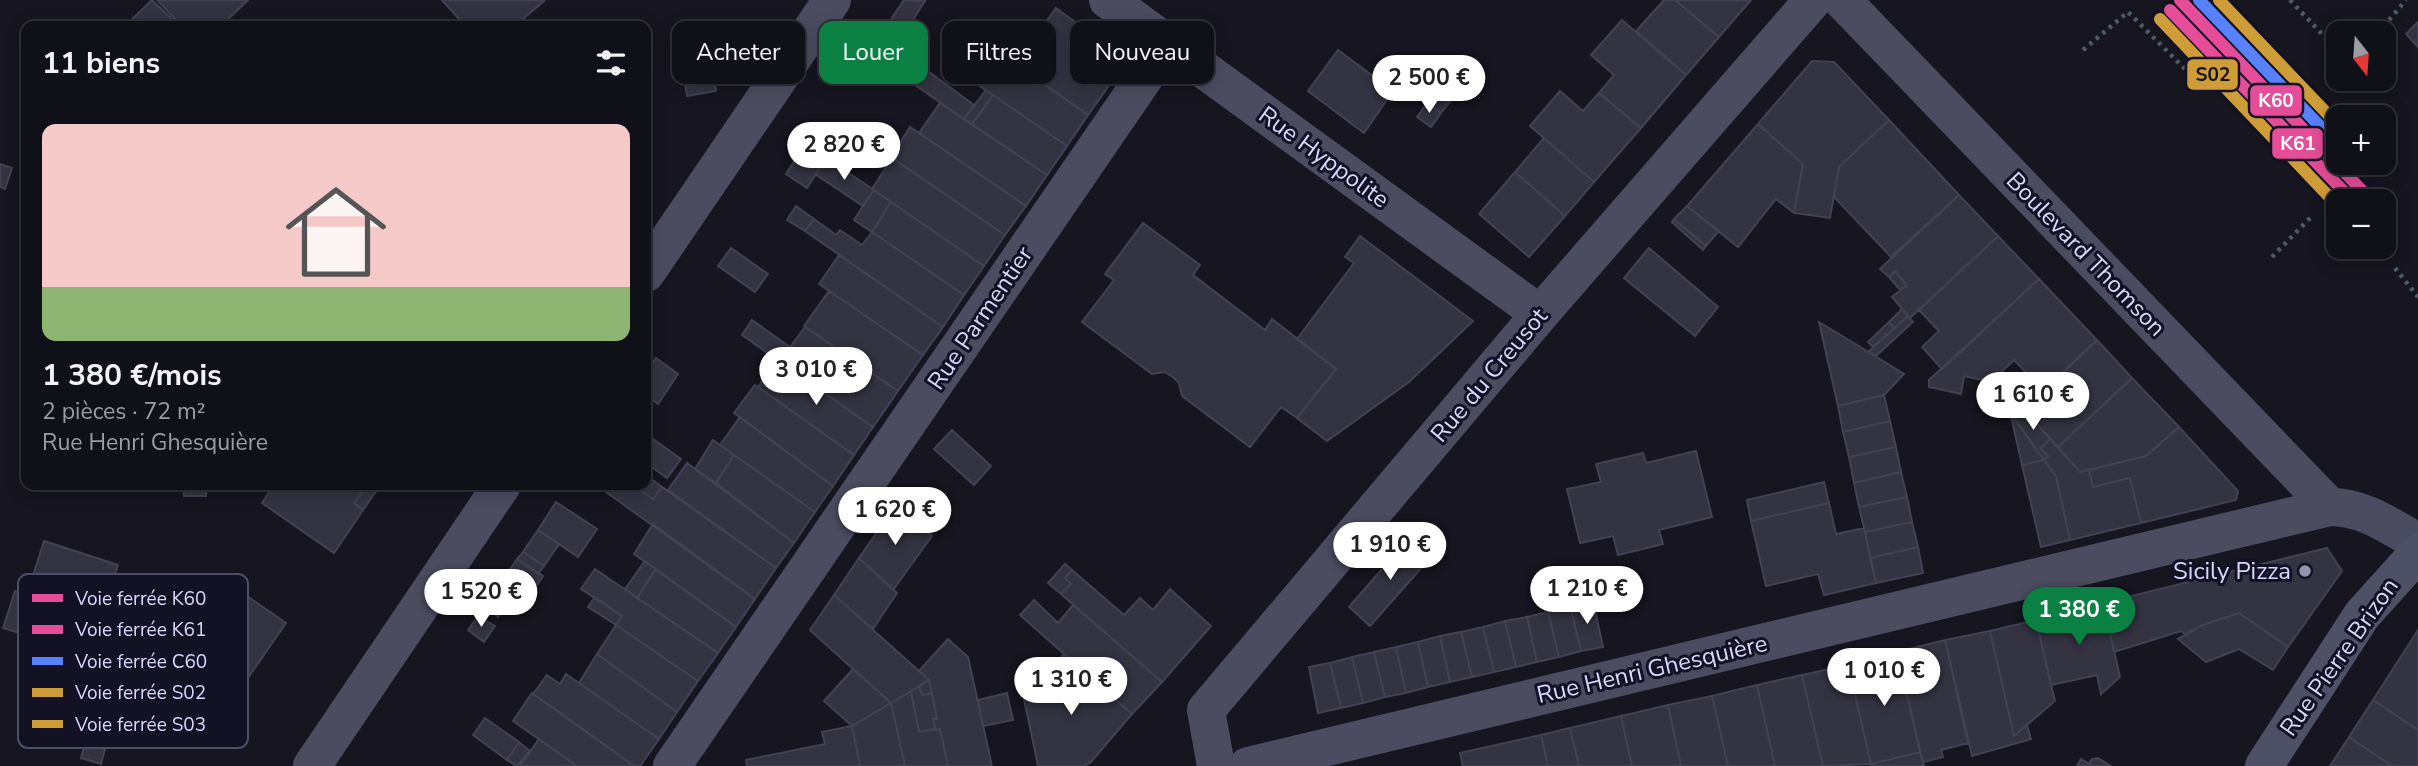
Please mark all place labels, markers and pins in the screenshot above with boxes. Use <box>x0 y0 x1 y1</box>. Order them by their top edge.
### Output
pin: 2 500 € <box>1364 55 1494 115</box>
pin: 2 820 € <box>779 122 909 182</box>
pin: 3 010 € <box>751 348 881 407</box>
pin: 1 610 € <box>1968 372 2098 432</box>
pin: 1 620 € <box>830 488 960 547</box>
pin: 1 910 € <box>1325 522 1455 582</box>
place label: Sicily Pizza <box>2173 555 2291 587</box>
marker: Sicily Pizza <box>2297 563 2313 579</box>
pin: 1 210 € <box>1522 566 1652 626</box>
pin: 1 520 € <box>416 570 546 629</box>
pin: 1 380 € <box>2014 588 2144 647</box>
pin: 1 010 € <box>1819 648 1949 708</box>
pin: 1 310 € <box>1006 658 1136 717</box>

